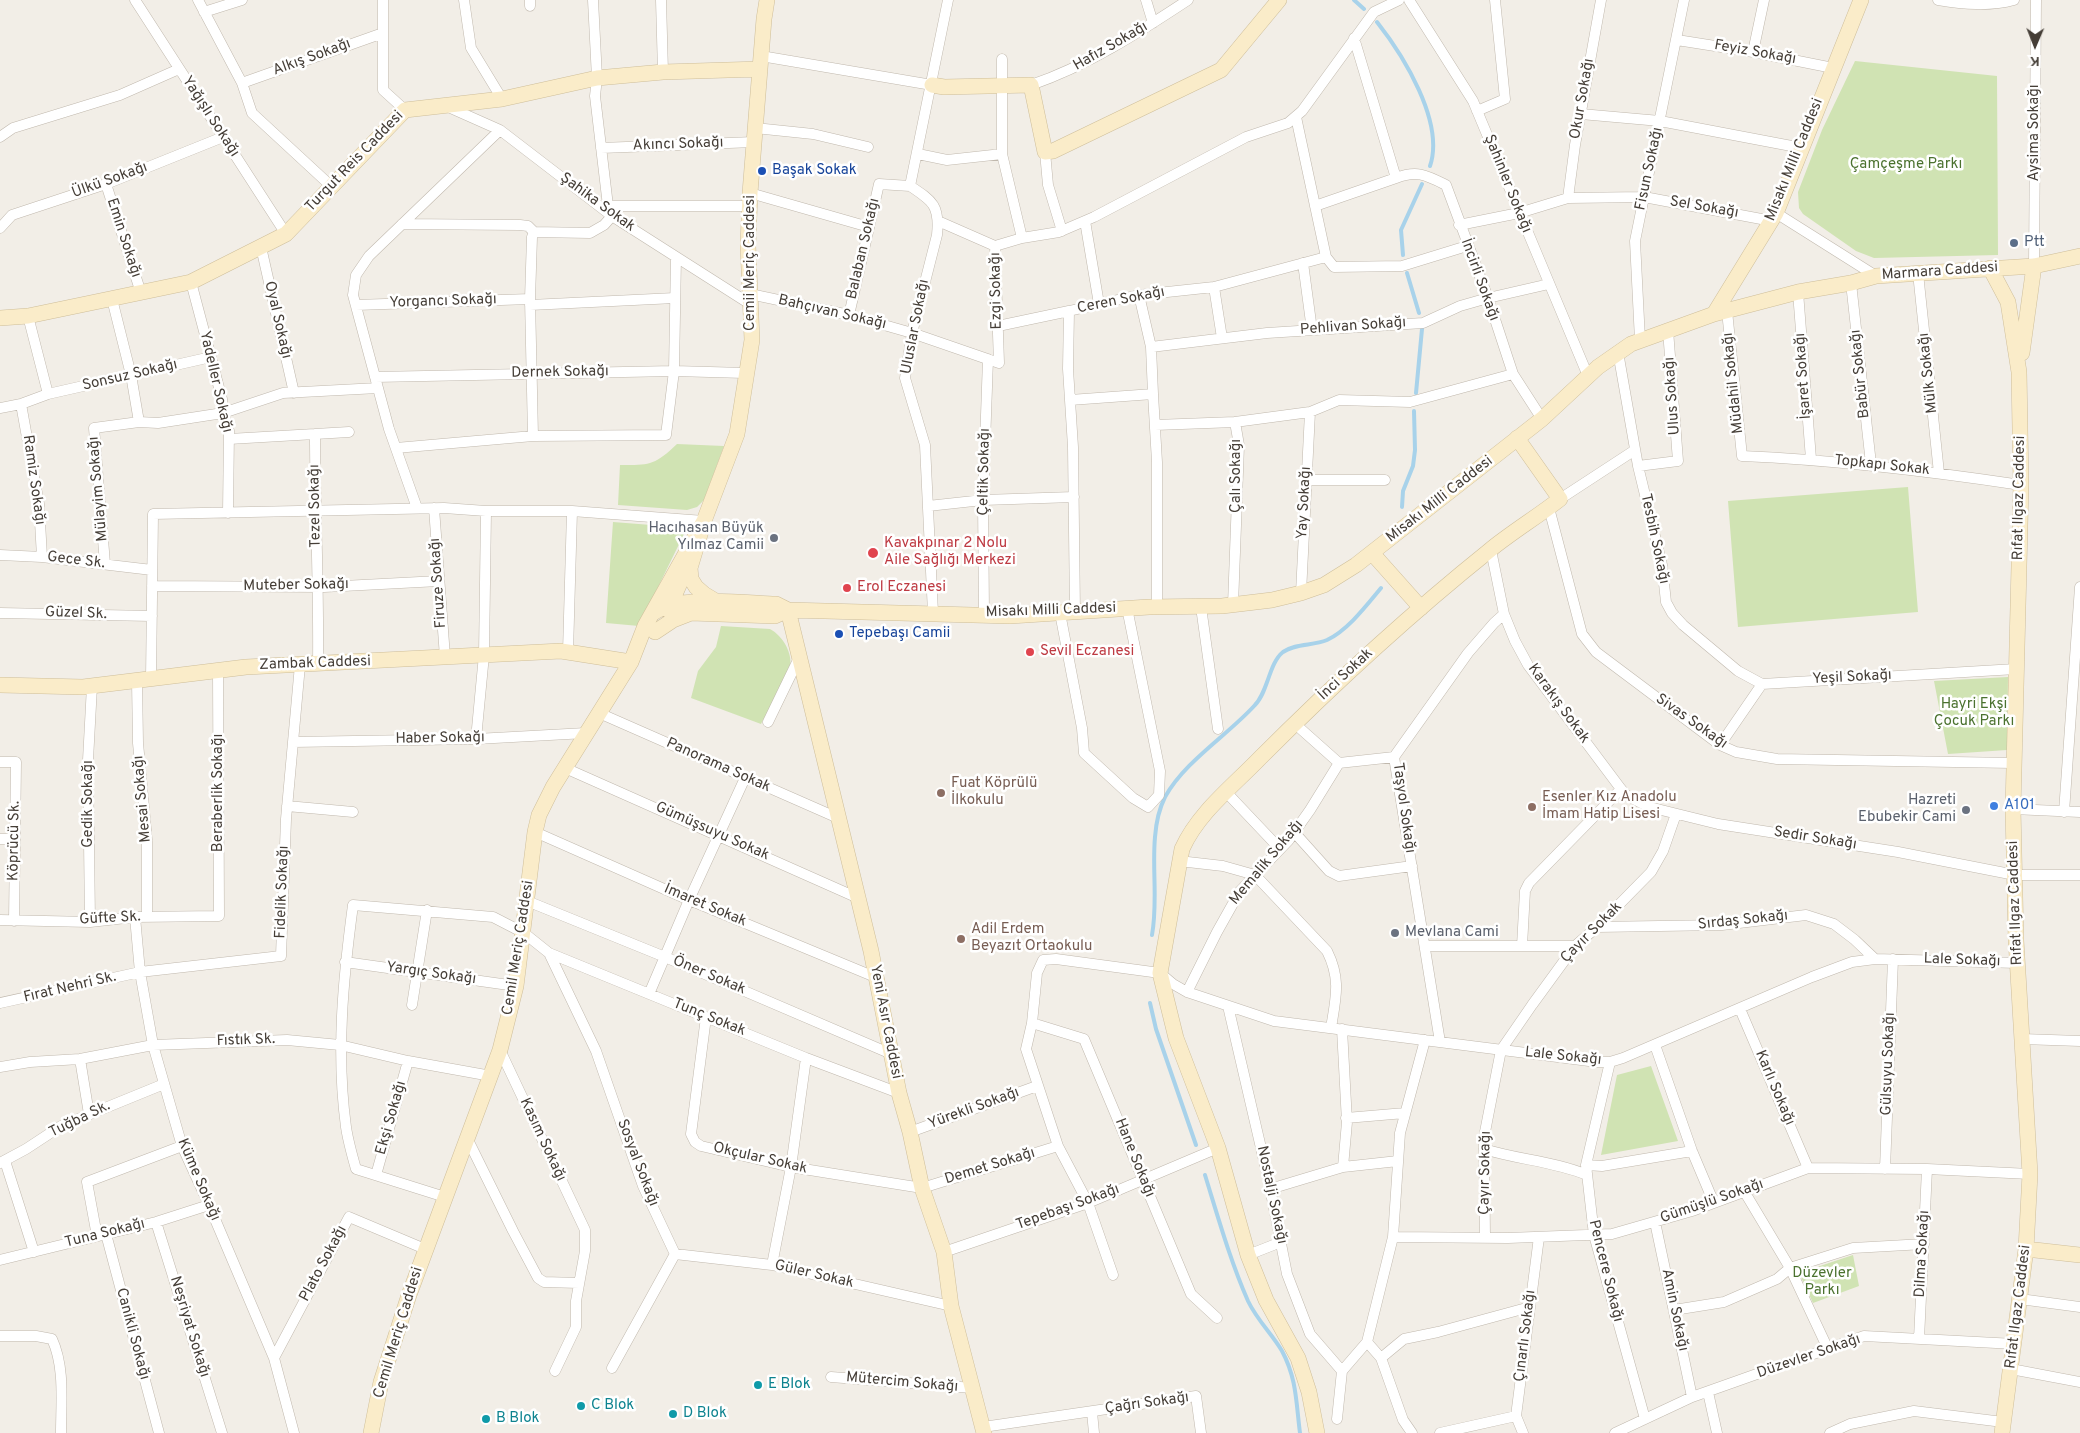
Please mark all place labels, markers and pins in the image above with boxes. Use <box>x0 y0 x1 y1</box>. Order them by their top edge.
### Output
place label: Başak Sokak <box>772 162 857 180</box>
marker: Başak Sokak <box>756 165 768 177</box>
place label: Ptt <box>2024 234 2045 252</box>
marker: Ptt <box>2008 237 2020 249</box>
place label: Hacıhasan Büyük Yılmaz Camii <box>649 520 764 555</box>
marker: Hacıhasan Büyük Yılmaz Camii <box>768 532 780 544</box>
place label: Kavakpınar 2 Nolu Aile Sağlığı Merkezi <box>884 535 1016 570</box>
marker: Kavakpınar 2 Nolu Aile Sağlığı Merkezi <box>866 546 880 560</box>
place label: Erol Eczanesi <box>857 579 946 597</box>
marker: Erol Eczanesi <box>841 582 853 594</box>
place label: Tepebaşı Camii <box>849 625 950 643</box>
marker: Tepebaşı Camii <box>833 628 845 640</box>
place label: Sevil Eczanesi <box>1040 643 1134 661</box>
marker: Sevil Eczanesi <box>1024 646 1036 658</box>
place label: Fuat Köprülü İlkokulu <box>951 775 1037 810</box>
marker: Fuat Köprülü İlkokulu <box>935 787 947 799</box>
place label: Esenler Kız Anadolu İmam Hatip Lisesi <box>1542 789 1677 824</box>
place label: Hazreti Ebubekir Cami <box>1858 792 1956 827</box>
place label: A101 <box>2004 797 2035 815</box>
marker: A101 <box>1988 800 2000 812</box>
marker: Esenler Kız Anadolu İmam Hatip Lisesi <box>1526 801 1538 813</box>
marker: Hazreti Ebubekir Cami <box>1960 804 1972 816</box>
place label: Adil Erdem Beyazıt Ortaokulu <box>971 921 1092 956</box>
place label: Mevlana Cami <box>1405 924 1499 942</box>
marker: Mevlana Cami <box>1389 927 1401 939</box>
marker: Adil Erdem Beyazıt Ortaokulu <box>955 933 967 945</box>
place label: E Blok <box>768 1376 811 1394</box>
marker: E Blok <box>752 1379 764 1391</box>
place label: C Blok <box>591 1397 634 1415</box>
marker: C Blok <box>575 1400 587 1412</box>
place label: D Blok <box>683 1405 727 1423</box>
marker: D Blok <box>667 1408 679 1420</box>
place label: B Blok <box>496 1410 539 1428</box>
marker: B Blok <box>480 1413 492 1425</box>

